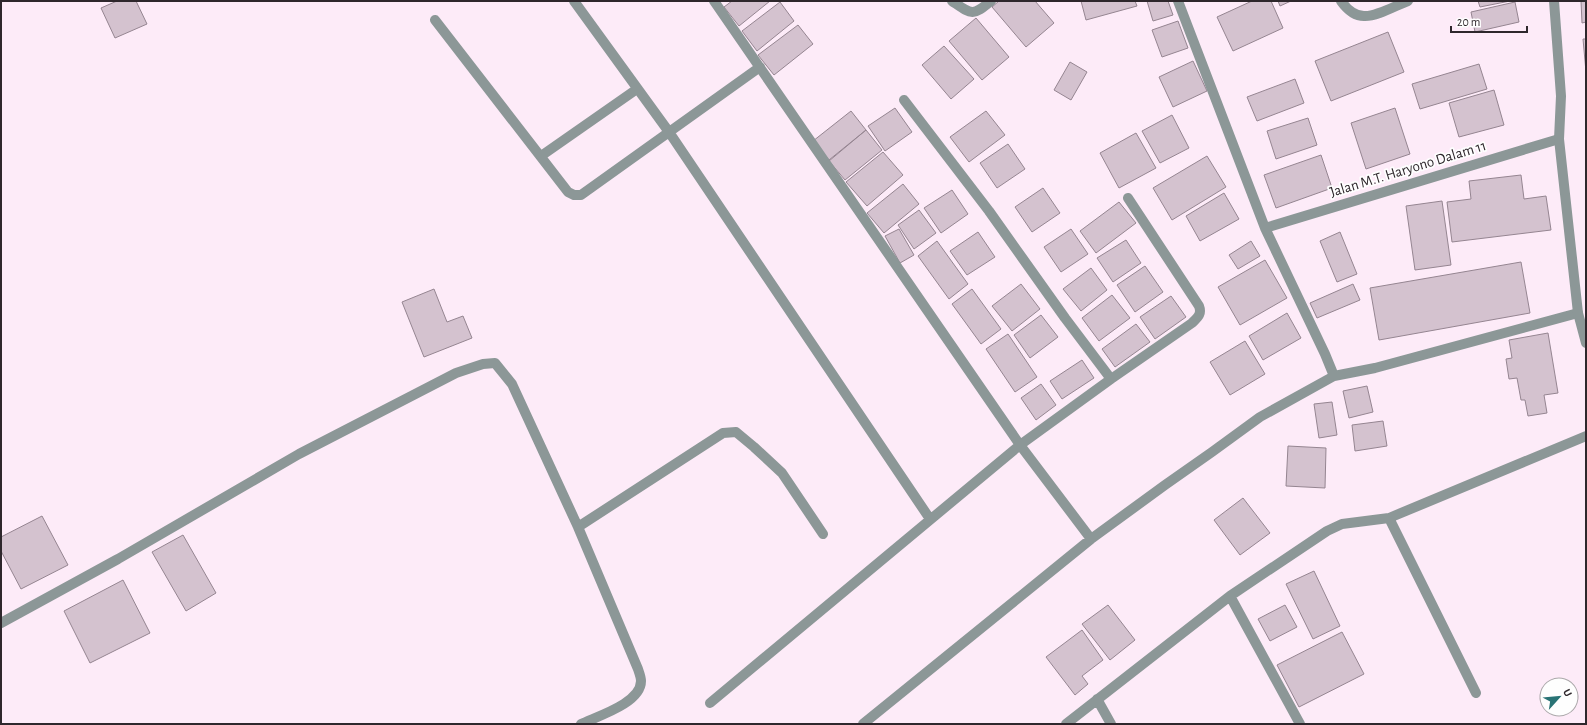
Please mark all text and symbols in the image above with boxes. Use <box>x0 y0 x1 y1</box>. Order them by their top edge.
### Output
scale bar <box>1451 8 1527 34</box>
text: 20 m <box>1457 16 1480 28</box>
street label: Jalan M.T. Haryono Dalam 11 <box>1328 138 1488 200</box>
north arrow <box>1539 677 1579 717</box>
text: U <box>1561 687 1574 698</box>

